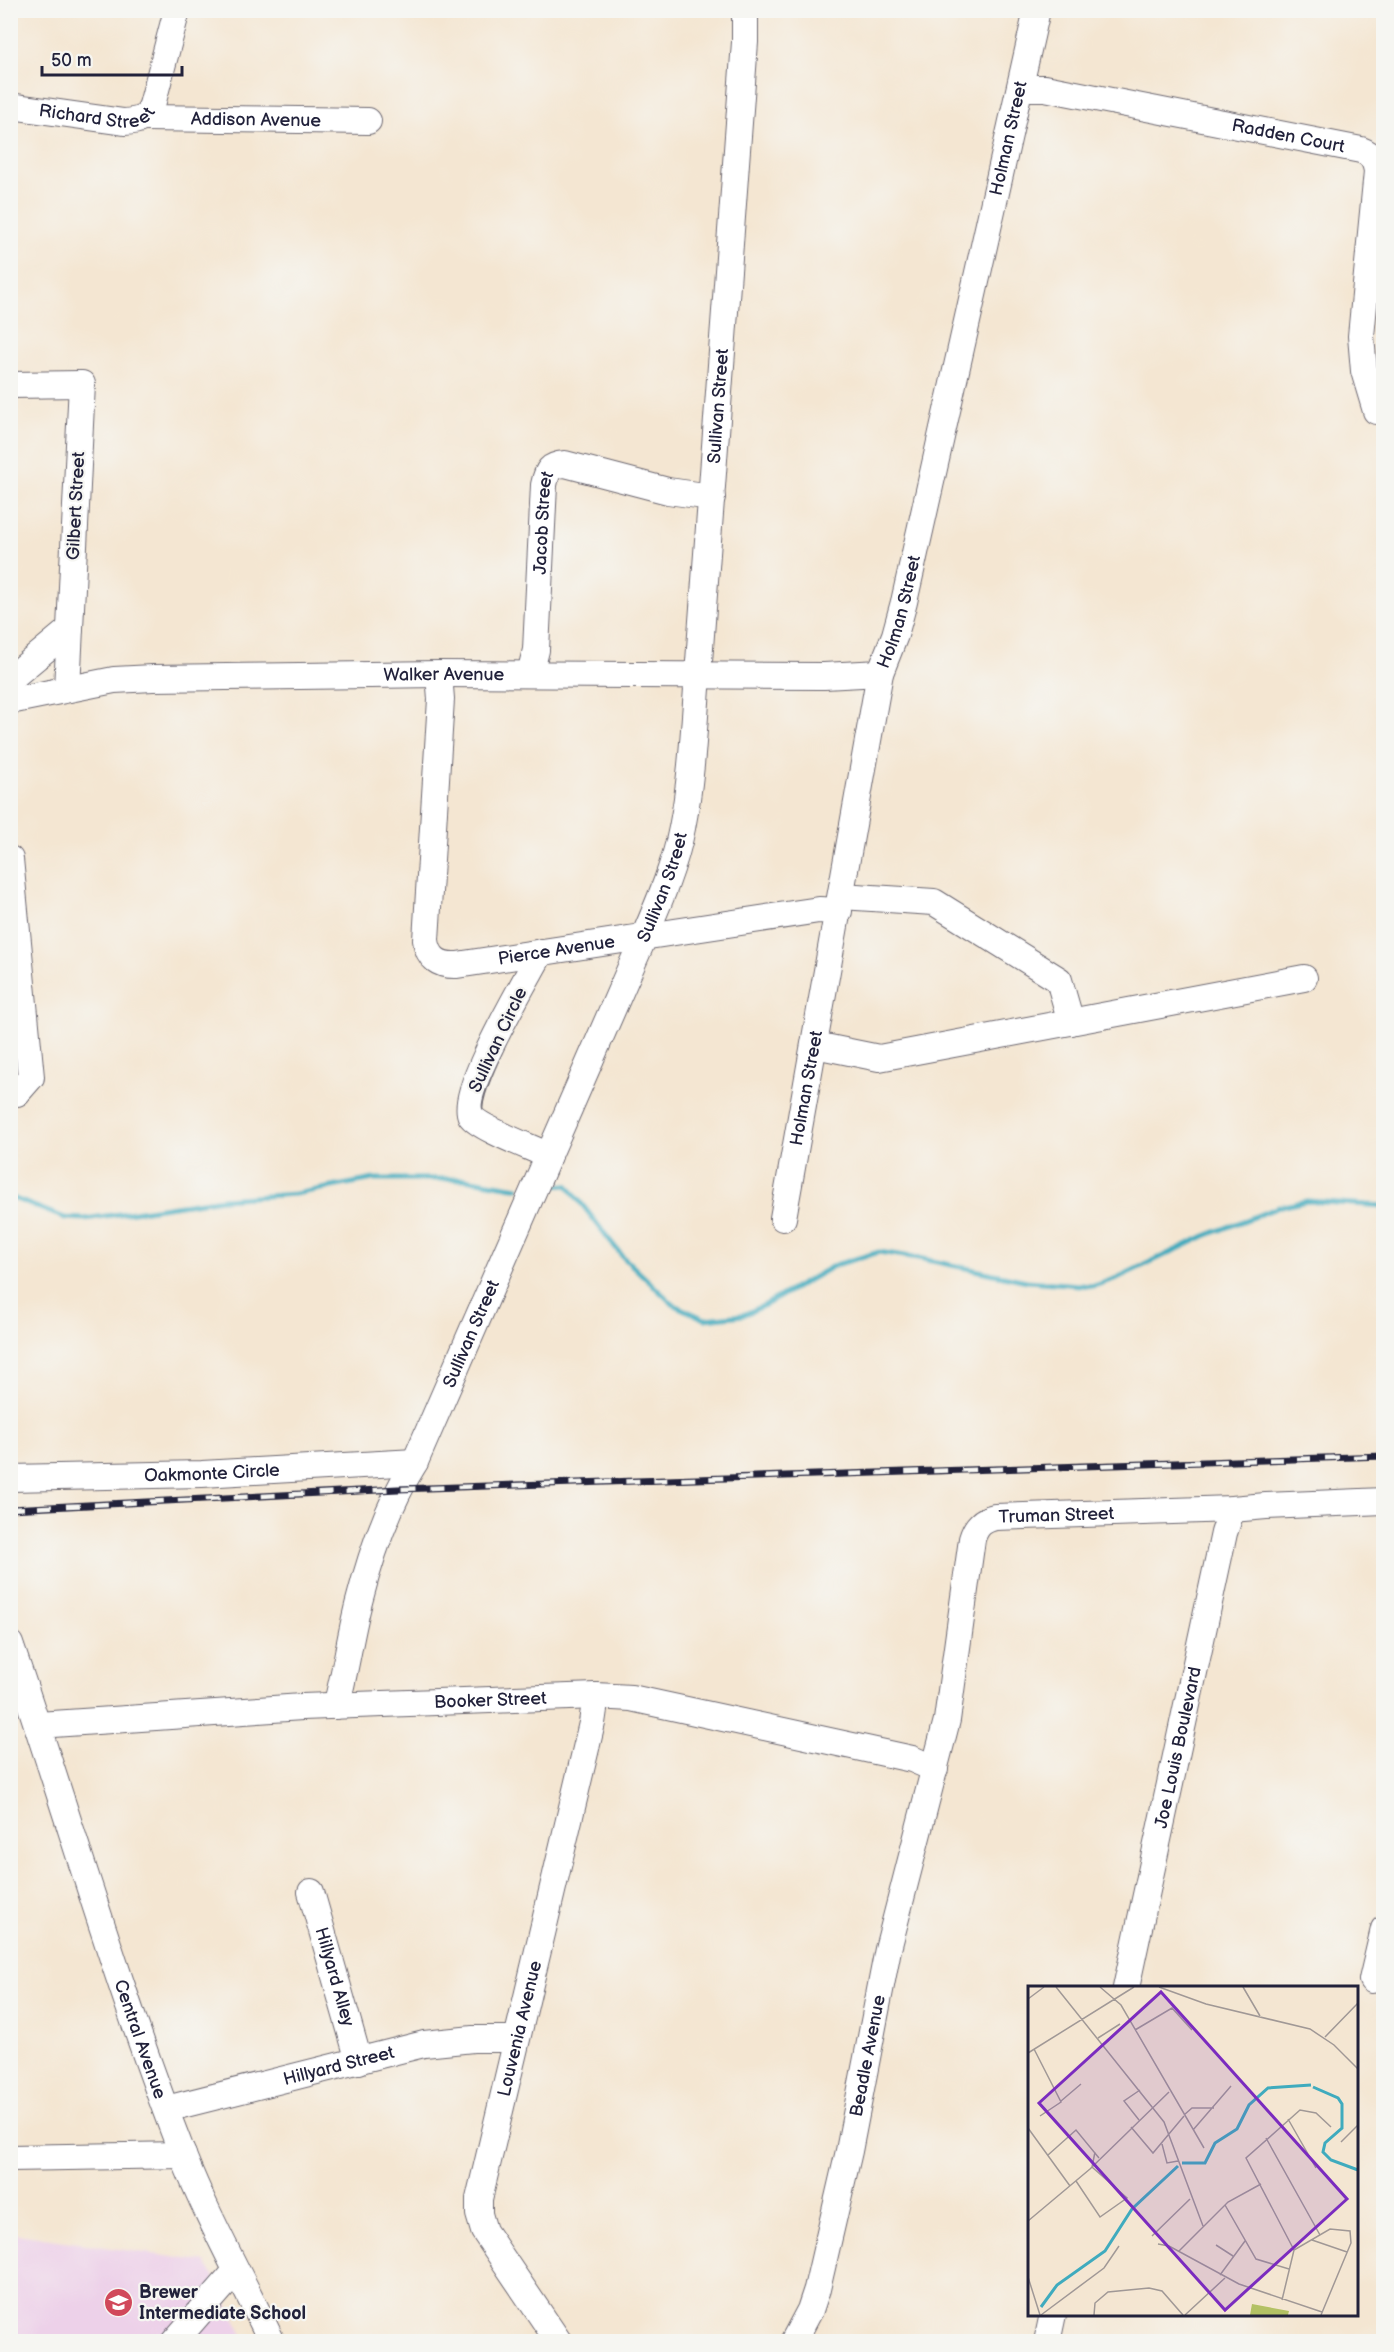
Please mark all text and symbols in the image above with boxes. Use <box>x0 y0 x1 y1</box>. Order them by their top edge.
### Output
scale bar <box>42 39 182 77</box>
text: 50 m <box>51 50 92 71</box>
street label: Holman Street <box>985 79 1031 197</box>
street label: Richard Street <box>38 100 160 133</box>
street label: Addison Avenue <box>191 108 322 131</box>
street label: Radden Court <box>1230 114 1347 157</box>
street label: Sullivan Street <box>703 347 733 464</box>
street label: Gilbert Street <box>63 451 89 561</box>
street label: Jacob Street <box>529 467 558 575</box>
street label: Holman Street <box>872 553 925 671</box>
street label: Walker Avenue <box>383 663 505 685</box>
street label: Sullivan Street <box>633 830 691 945</box>
street label: Pierce Avenue <box>496 931 617 969</box>
street label: Sullivan Circle <box>465 984 532 1096</box>
street label: Holman Street <box>786 1028 827 1147</box>
street label: Sullivan Street <box>438 1276 504 1391</box>
street label: Oakmonte Circle <box>144 1459 281 1486</box>
street label: Truman Street <box>998 1502 1115 1527</box>
street label: Joe Louis Boulevard <box>1150 1665 1205 1830</box>
street label: Booker Street <box>434 1687 547 1713</box>
street label: Hillyard Alley <box>311 1925 359 2029</box>
street label: Louvenia Avenue <box>493 1958 546 2098</box>
street label: Central Avenue <box>110 1977 171 2102</box>
inset map <box>1028 1986 1358 2316</box>
street label: Beadle Avenue <box>845 1993 889 2118</box>
street label: Hillyard Street <box>281 2041 397 2090</box>
place label: Brewer Intermediate School <box>139 2282 306 2324</box>
school or university icon: Brewer Intermediate School <box>102 2286 134 2318</box>

